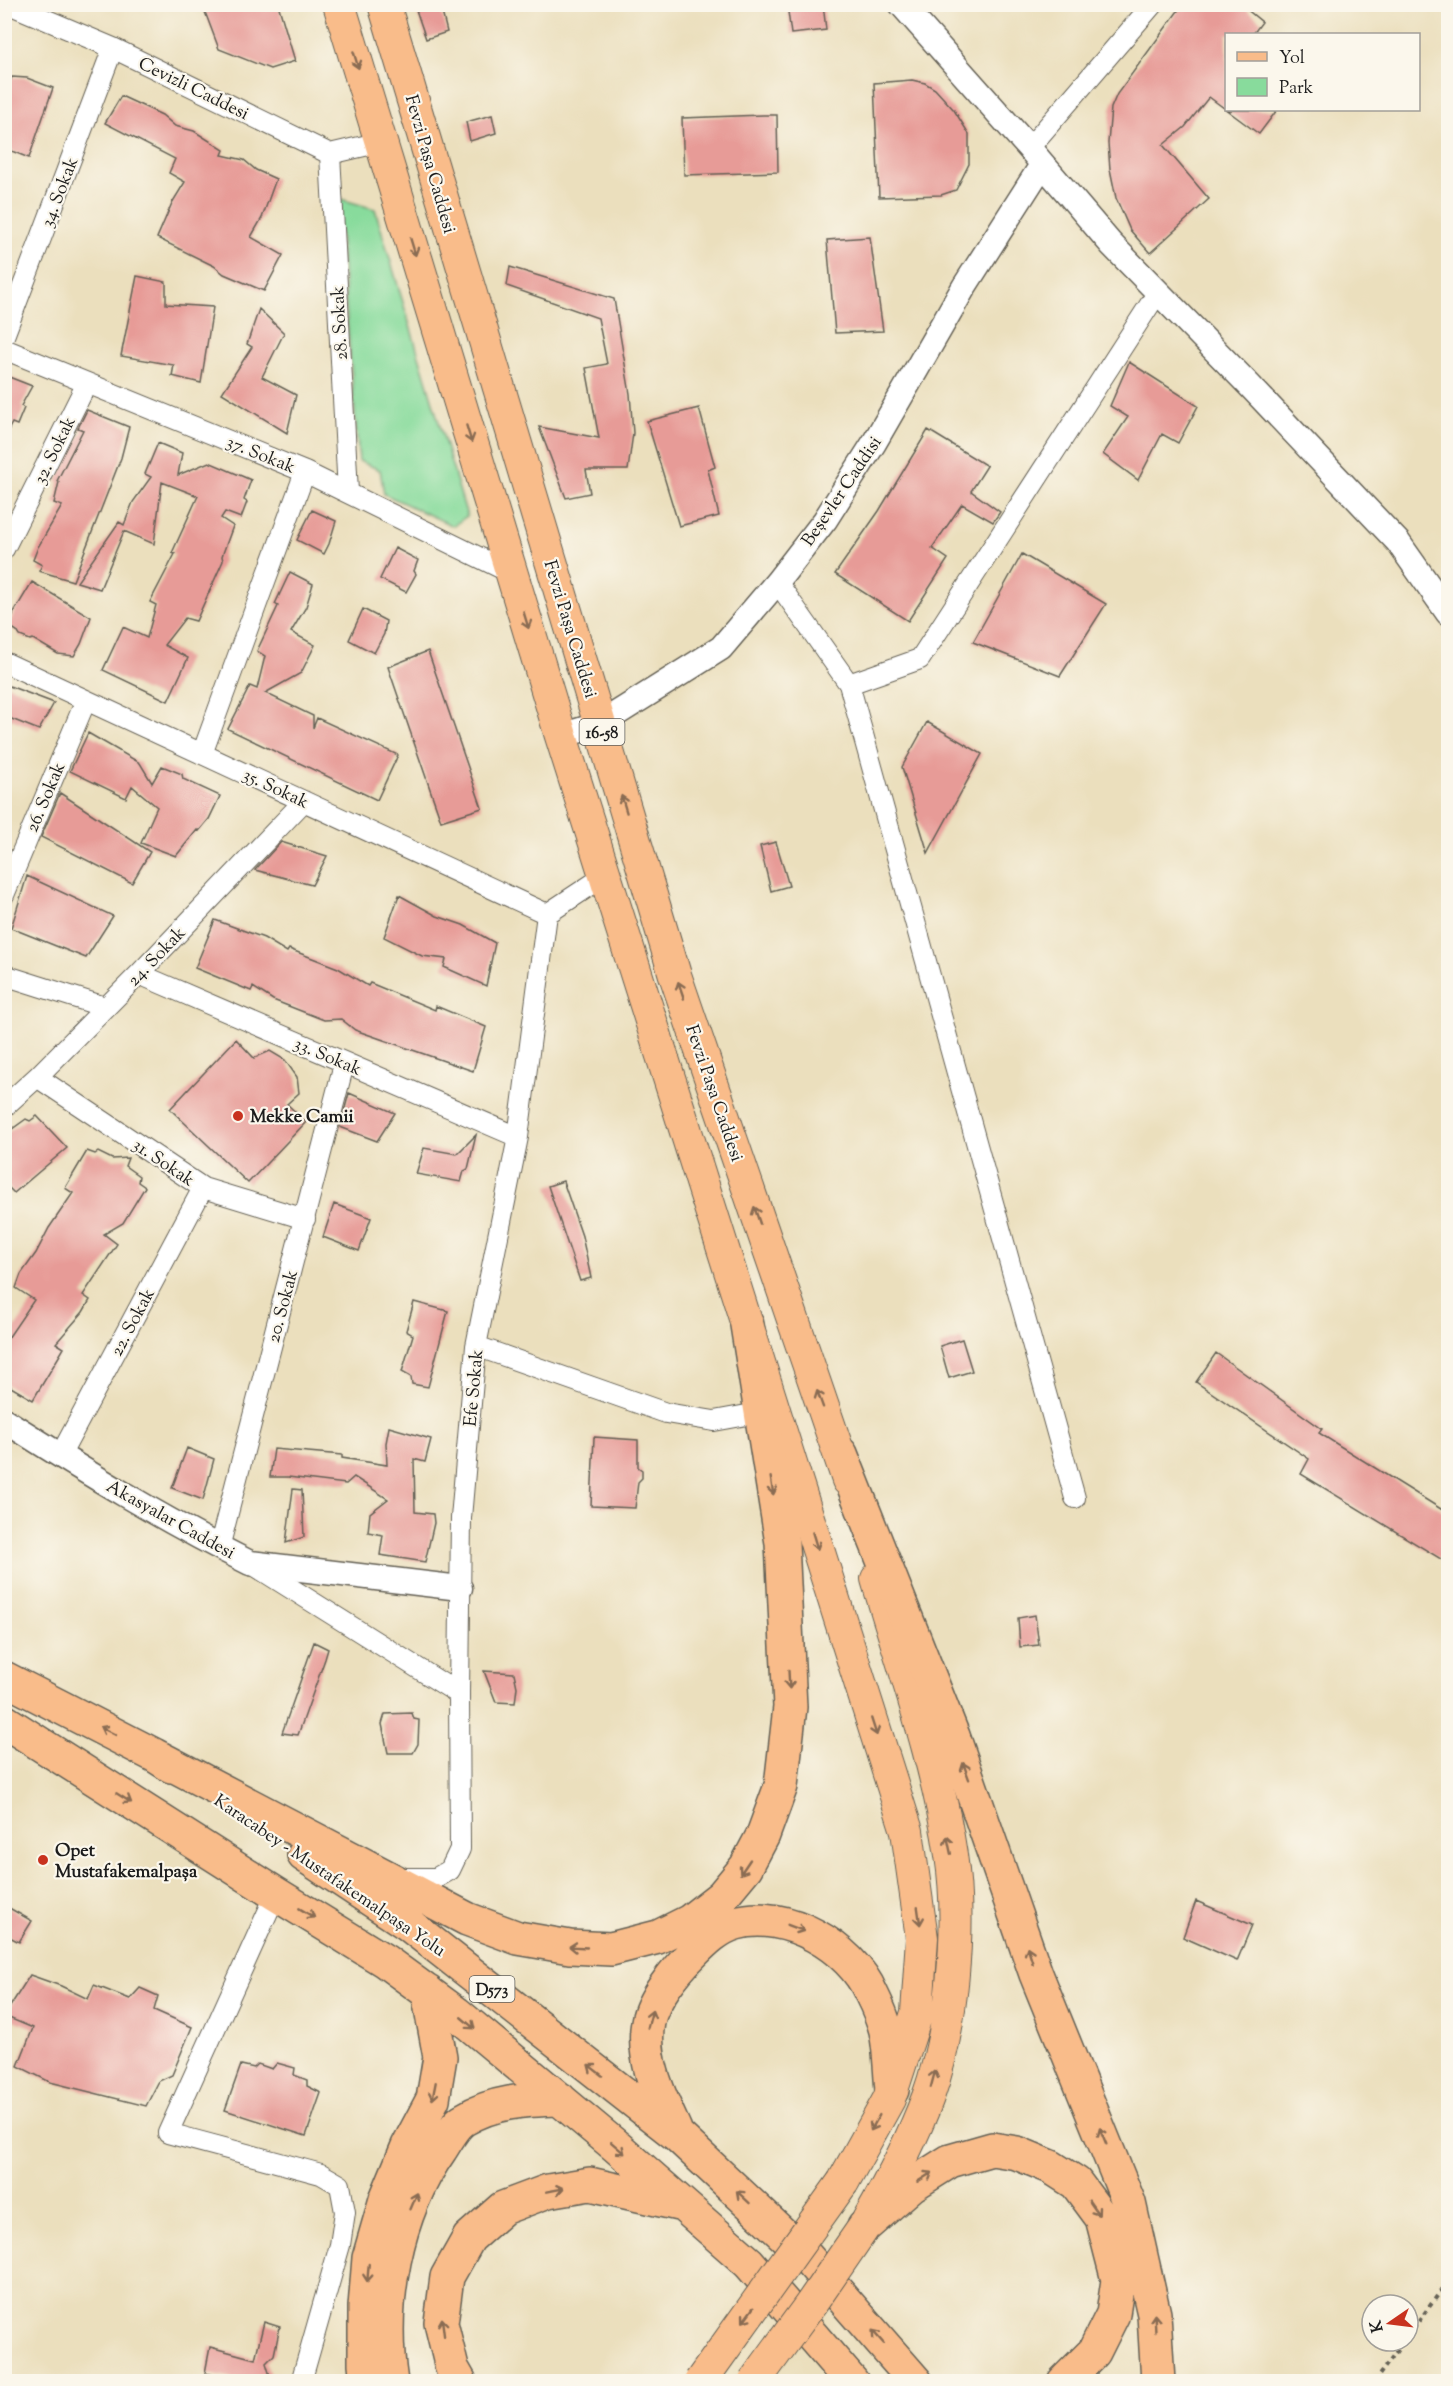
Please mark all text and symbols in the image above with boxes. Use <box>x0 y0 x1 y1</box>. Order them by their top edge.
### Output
legend <box>1225 33 1420 111</box>
text: Yol <box>1279 46 1305 72</box>
one-way arrow <box>352 50 363 69</box>
street label: Cevizli Caddesi <box>133 52 253 128</box>
text: Park <box>1279 76 1314 102</box>
street label: Fevzi Paşa Caddesi <box>397 92 461 237</box>
street label: 34. Sokak <box>36 154 86 232</box>
one-way arrow <box>408 237 419 256</box>
street label: 28. Sokak <box>326 285 356 361</box>
street label: 32. Sokak <box>28 412 83 489</box>
one-way arrow <box>464 424 475 443</box>
street label: 37. Sokak <box>222 430 299 482</box>
street label: Beşevler Caddisi <box>796 432 889 552</box>
street label: Fevzi Paşa Caddesi <box>536 557 602 702</box>
one-way arrow <box>521 610 532 629</box>
road number: 16-58 <box>580 719 624 745</box>
street label: 26. Sokak <box>20 759 73 837</box>
street label: 35. Sokak <box>238 763 313 817</box>
one-way arrow <box>618 795 629 814</box>
street label: 24. Sokak <box>122 922 193 993</box>
one-way arrow <box>674 981 685 1000</box>
street label: Fevzi Paşa Caddesi <box>677 1022 749 1166</box>
street label: 33. Sokak <box>289 1032 365 1084</box>
place label: Mekke Camii <box>250 1105 355 1131</box>
marker: Mekke Camii <box>231 1109 245 1123</box>
street label: 31. Sokak <box>127 1133 199 1194</box>
one-way arrow <box>750 1206 761 1225</box>
street label: 20. Sokak <box>262 1267 306 1346</box>
street label: 22. Sokak <box>105 1284 163 1362</box>
street label: Efe Sokak <box>459 1348 491 1428</box>
one-way arrow <box>814 1390 825 1409</box>
street label: Akasyalar Caddesi <box>101 1475 239 1567</box>
one-way arrow <box>767 1476 778 1496</box>
one-way arrow <box>810 1531 821 1550</box>
one-way arrow <box>783 1670 794 1690</box>
one-way arrow <box>869 1717 880 1736</box>
one-way arrow <box>100 1725 118 1737</box>
one-way arrow <box>960 1762 971 1781</box>
street label: Karacabey - Mustafakemalpaşa Yolu <box>208 1789 450 1964</box>
one-way arrow <box>115 1793 132 1805</box>
one-way arrow <box>943 1836 954 1855</box>
place label: Opet Mustafakemalpaşa <box>55 1839 198 1886</box>
marker: Opet Mustafakemalpaşa <box>36 1853 50 1867</box>
one-way arrow <box>739 1858 751 1874</box>
one-way arrow <box>914 1905 925 1925</box>
one-way arrow <box>298 1908 315 1920</box>
one-way arrow <box>786 1923 805 1934</box>
one-way arrow <box>569 1942 589 1953</box>
one-way arrow <box>1023 1946 1034 1965</box>
road number: D573 <box>470 1976 514 2002</box>
one-way arrow <box>645 2010 657 2029</box>
one-way arrow <box>460 2016 475 2030</box>
one-way arrow <box>587 2064 603 2077</box>
one-way arrow <box>927 2070 939 2089</box>
one-way arrow <box>428 2081 439 2100</box>
one-way arrow <box>869 2114 880 2132</box>
one-way arrow <box>1097 2127 1108 2146</box>
one-way arrow <box>610 2141 625 2155</box>
one-way arrow <box>916 2170 933 2182</box>
one-way arrow <box>544 2184 564 2195</box>
one-way arrow <box>736 2189 751 2204</box>
one-way arrow <box>409 2193 420 2211</box>
one-way arrow <box>1088 2199 1100 2215</box>
one-way arrow <box>362 2262 373 2282</box>
north arrow <box>1360 2293 1420 2353</box>
one-way arrow <box>742 2306 755 2322</box>
one-way arrow <box>1149 2314 1160 2334</box>
one-way arrow <box>437 2317 448 2337</box>
text: K <box>1365 2317 1390 2334</box>
one-way arrow <box>871 2330 885 2345</box>

